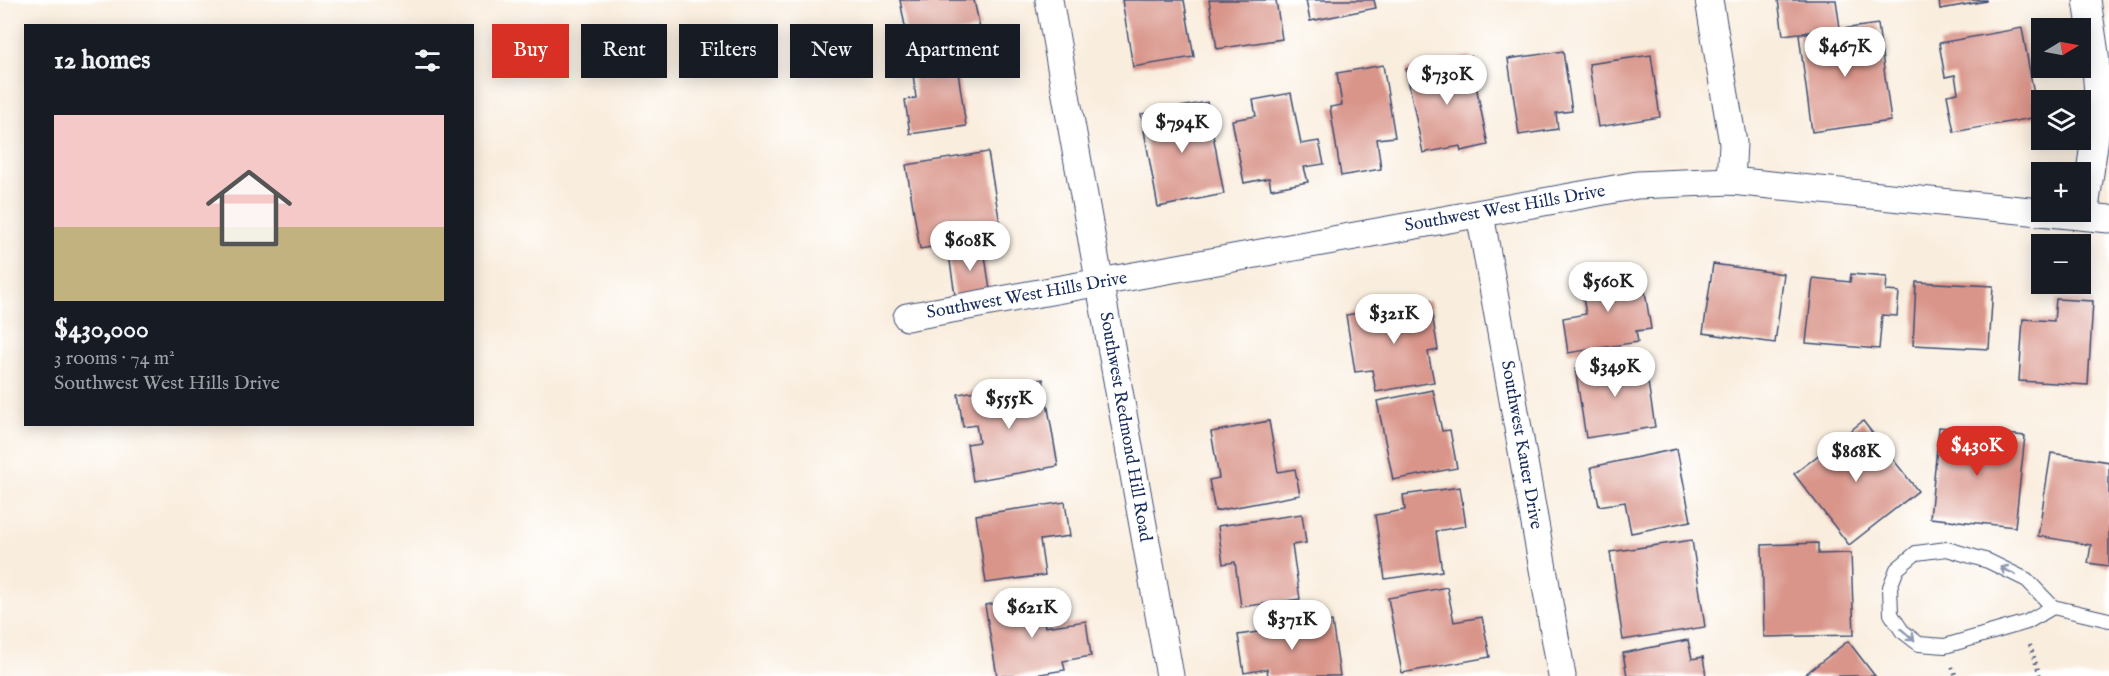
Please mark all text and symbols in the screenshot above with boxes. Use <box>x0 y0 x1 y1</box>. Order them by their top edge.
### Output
north arrow <box>2031 18 2091 78</box>
map controls <box>2031 18 2091 294</box>
chip: Buy <box>492 24 569 78</box>
chip: Rent <box>581 24 667 78</box>
chip: Filters <box>679 24 778 78</box>
chip: New <box>790 24 873 78</box>
chip: Apartment <box>885 24 1020 78</box>
pin: $467K <box>1803 27 1887 78</box>
text: $467K <box>1818 34 1872 59</box>
text: 12 homes <box>54 44 150 77</box>
icon: filters <box>411 44 444 77</box>
pin: $730K <box>1405 55 1489 106</box>
text: $730K <box>1421 62 1473 87</box>
button: layers <box>2031 90 2091 150</box>
pin: $794K <box>1140 103 1224 154</box>
text: $794K <box>1155 110 1209 135</box>
icon: home <box>195 154 303 262</box>
button: + <box>2031 162 2091 222</box>
street label: Southwest West Hills Drive <box>1403 180 1607 238</box>
pin: $608K <box>928 221 1012 272</box>
text: $608K <box>944 228 996 253</box>
button: − <box>2031 234 2091 294</box>
pin: $560K <box>1566 262 1650 313</box>
street label: Southwest West Hills Drive <box>925 267 1129 325</box>
text: $560K <box>1583 269 1634 294</box>
pin: $321K <box>1352 294 1436 345</box>
text: $321K <box>1369 301 1419 326</box>
street label: Southwest Redmond Hill Road <box>1093 310 1157 544</box>
text: $430,000 <box>54 313 149 346</box>
text: 3 rooms · 74 m² <box>54 346 175 371</box>
pin: $349K <box>1573 347 1657 398</box>
text: $349K <box>1589 354 1641 379</box>
street label: Southwest Kauer Drive <box>1495 359 1547 531</box>
text: Southwest West Hills Drive <box>54 371 280 396</box>
pin: $555K <box>967 379 1051 430</box>
text: $555K <box>985 386 1033 411</box>
pin: $430K <box>1935 426 2019 477</box>
pin: $868K <box>1814 432 1898 483</box>
text: $430K <box>1951 433 2003 458</box>
text: $868K <box>1831 439 1881 464</box>
one-way arrow <box>1999 565 2017 577</box>
pin: $621K <box>990 588 1074 639</box>
text: $621K <box>1007 595 1057 620</box>
pin: $371K <box>1250 600 1334 651</box>
text: $371K <box>1267 607 1317 632</box>
one-way arrow <box>1901 628 1916 642</box>

